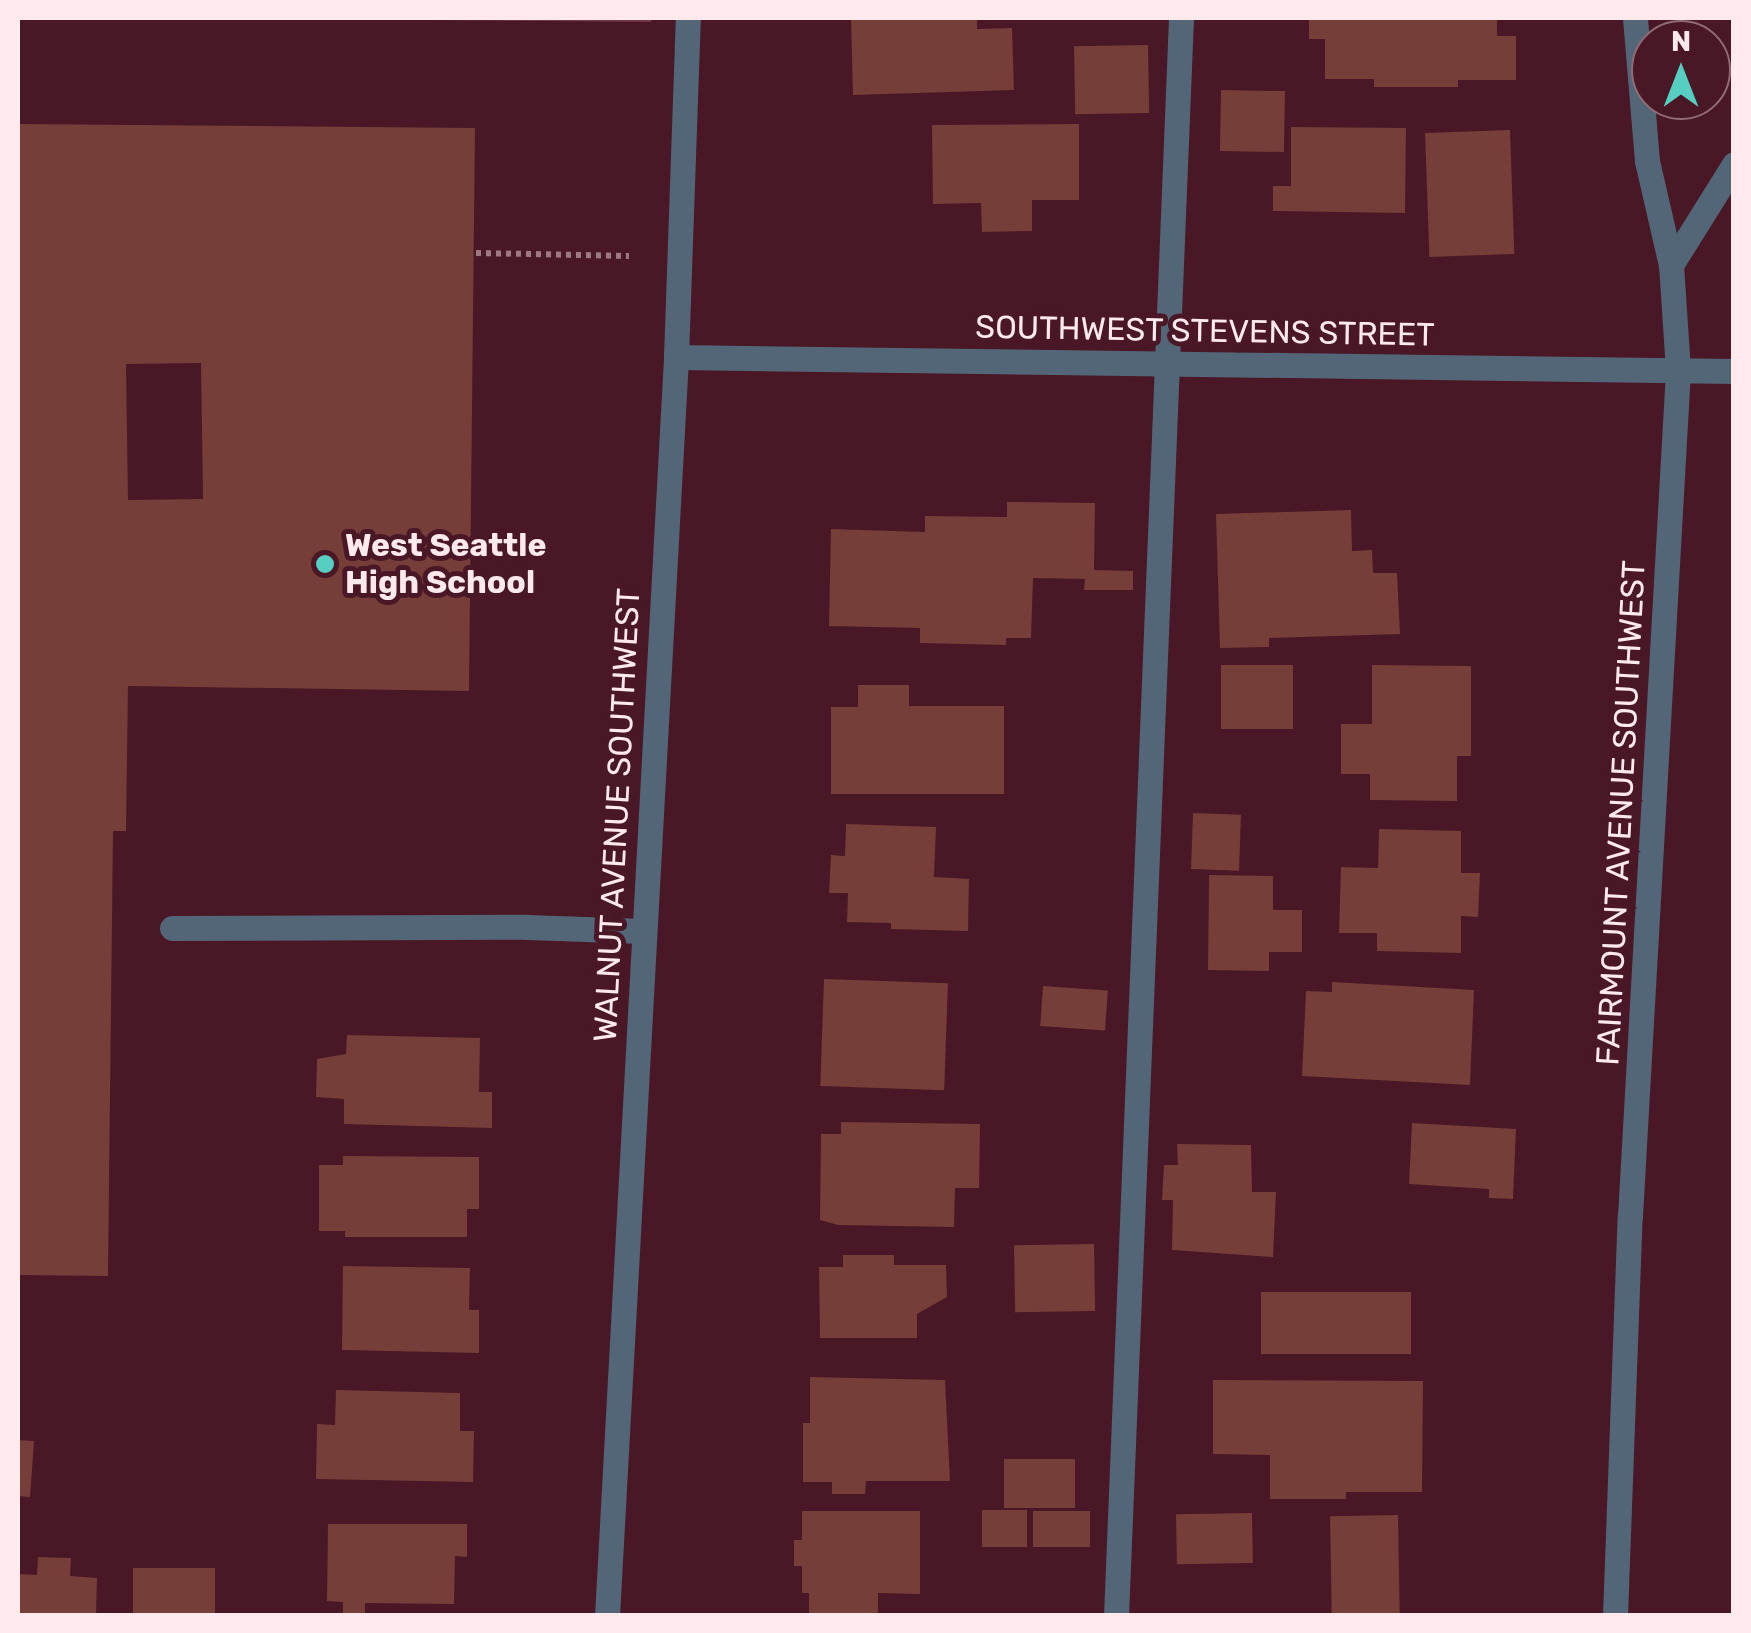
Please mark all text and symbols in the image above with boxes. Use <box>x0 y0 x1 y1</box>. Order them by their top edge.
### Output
north arrow <box>1631 20 1731 120</box>
text: N <box>1671 25 1691 58</box>
street label: SOUTHWEST STEVENS STREET <box>974 308 1436 354</box>
place label: West Seattle High School <box>345 527 546 602</box>
marker: West Seattle High School <box>314 553 336 575</box>
street label: FAIRMOUNT AVENUE SOUTHWEST <box>1589 559 1653 1067</box>
street label: WALNUT AVENUE SOUTHWEST <box>586 586 648 1044</box>

